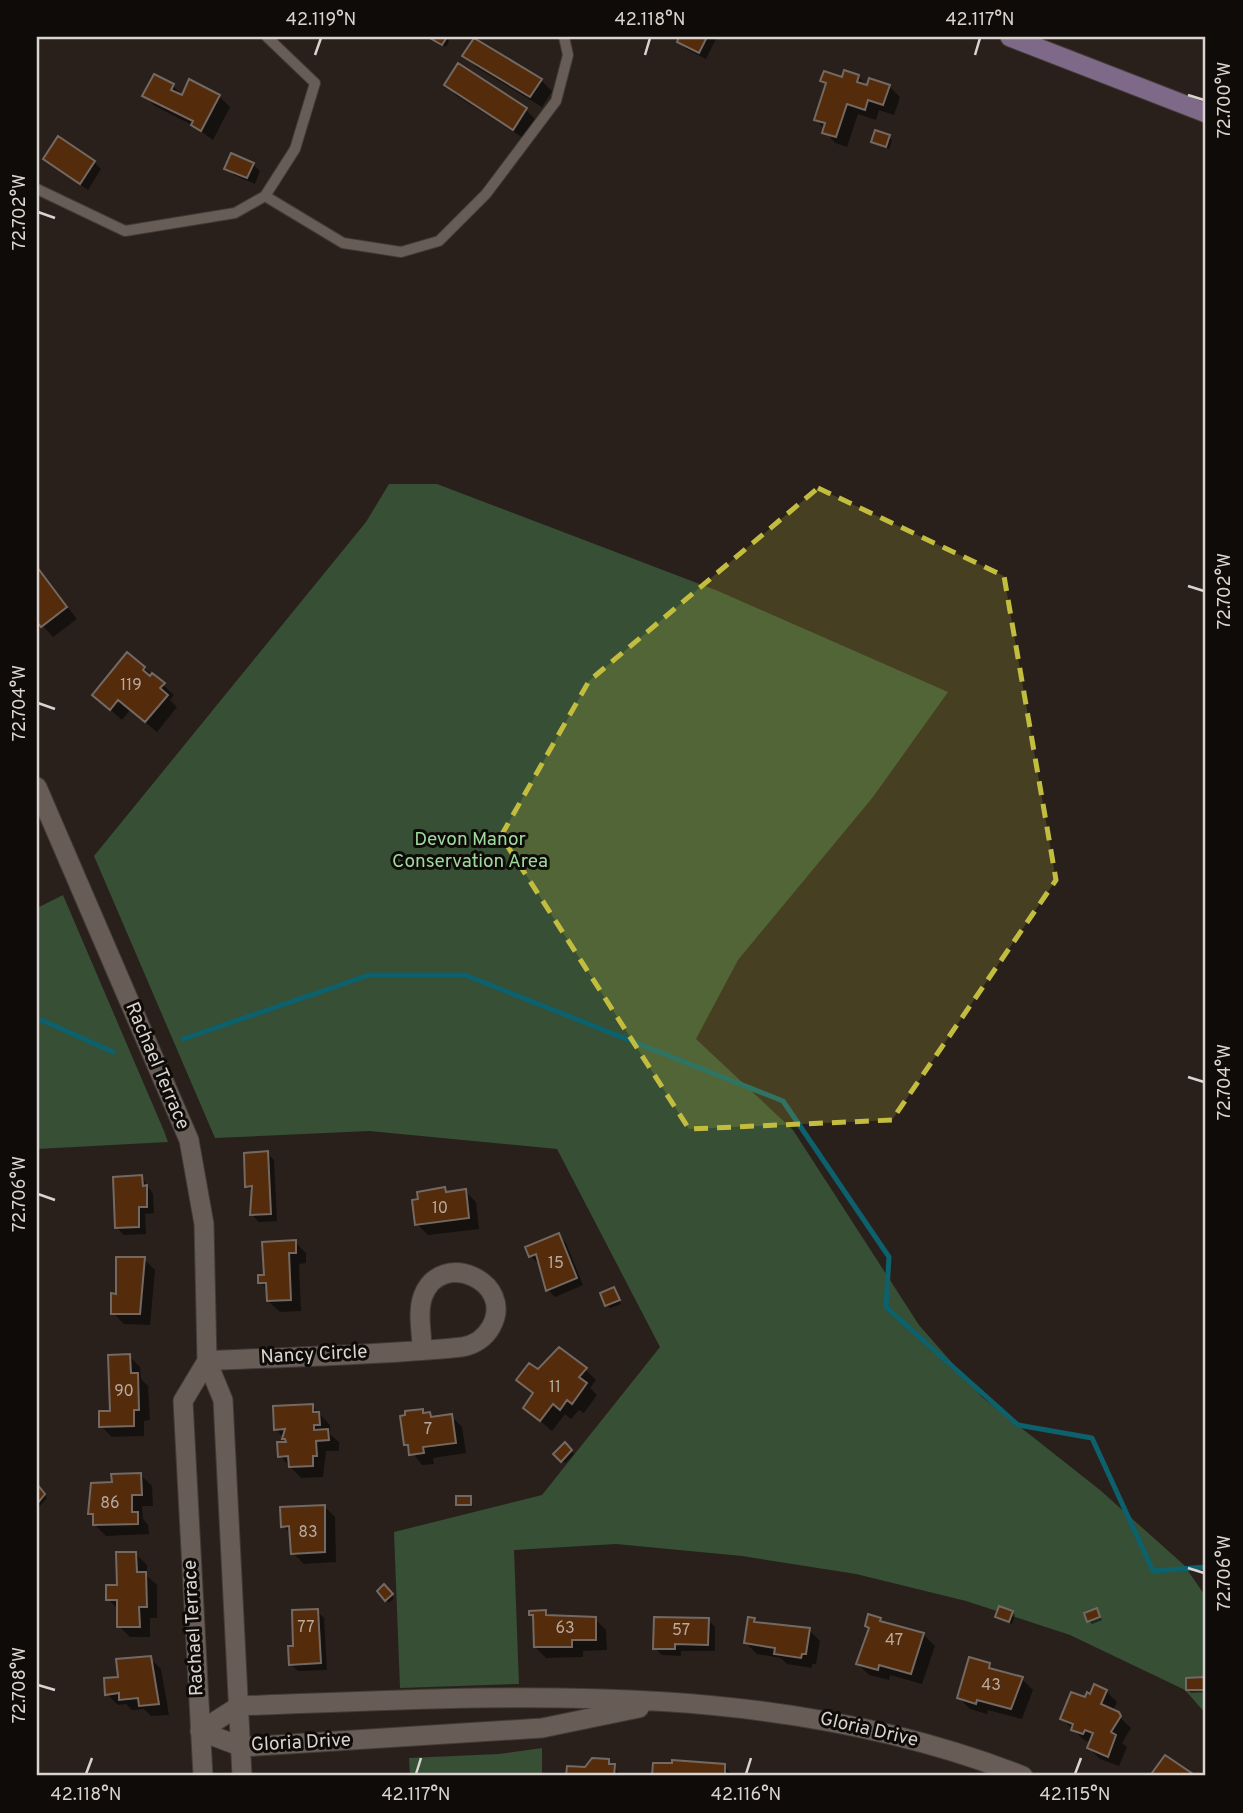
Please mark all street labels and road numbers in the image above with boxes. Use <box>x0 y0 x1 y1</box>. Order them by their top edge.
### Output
street label: Rachael Terrace <box>119 999 195 1133</box>
street label: Nancy Circle <box>260 1340 368 1370</box>
street label: Rachael Terrace <box>178 1559 210 1697</box>
street label: Gloria Drive <box>818 1707 920 1753</box>
street label: Gloria Drive <box>250 1728 352 1758</box>

